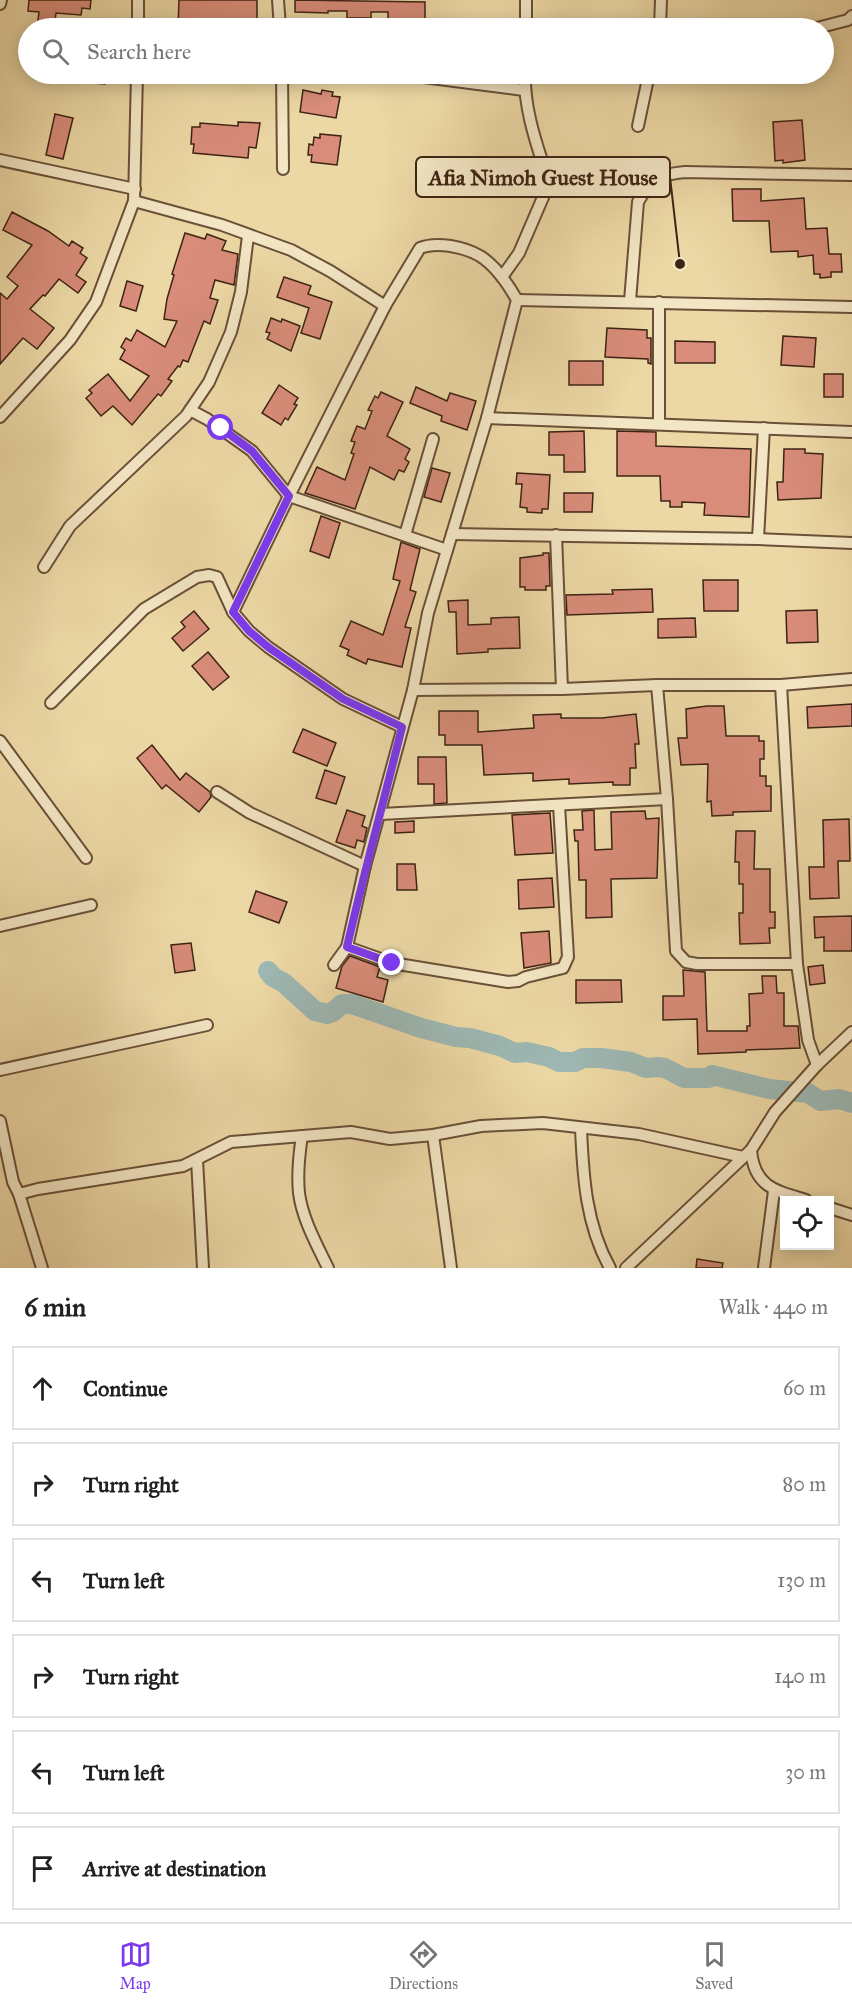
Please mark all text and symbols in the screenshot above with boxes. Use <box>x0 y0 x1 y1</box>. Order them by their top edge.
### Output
search box <box>18 18 834 84</box>
icon: search <box>39 35 72 68</box>
text: Search here <box>87 38 191 65</box>
callout: Afia Nimoh Guest House <box>416 157 670 197</box>
text: Afia Nimoh Guest House <box>426 164 658 191</box>
route start <box>207 414 233 440</box>
route end <box>378 949 404 975</box>
map controls <box>780 1196 834 1250</box>
button: locate <box>780 1196 834 1250</box>
text: 6 min <box>24 1291 86 1323</box>
text: Walk · 440 m <box>719 1295 828 1319</box>
icon: ahead <box>26 1372 59 1405</box>
text: Continue <box>83 1375 168 1402</box>
text: 60 m <box>783 1376 826 1400</box>
icon: right <box>26 1468 59 1501</box>
text: Turn right <box>83 1471 179 1498</box>
text: 80 m <box>783 1472 826 1496</box>
icon: left <box>26 1564 59 1597</box>
text: Turn left <box>83 1567 165 1594</box>
text: 130 m <box>777 1568 826 1592</box>
icon: right <box>26 1660 59 1693</box>
text: Turn right <box>83 1663 179 1690</box>
text: 140 m <box>774 1664 826 1688</box>
icon: left <box>26 1756 59 1789</box>
text: Turn left <box>83 1759 165 1786</box>
text: 30 m <box>785 1760 826 1784</box>
icon: arrive <box>26 1852 59 1885</box>
text: Arrive at destination <box>83 1855 266 1882</box>
tab: Map <box>119 1938 152 1993</box>
tab: Directions <box>389 1938 458 1993</box>
tab: Saved <box>695 1938 733 1993</box>

